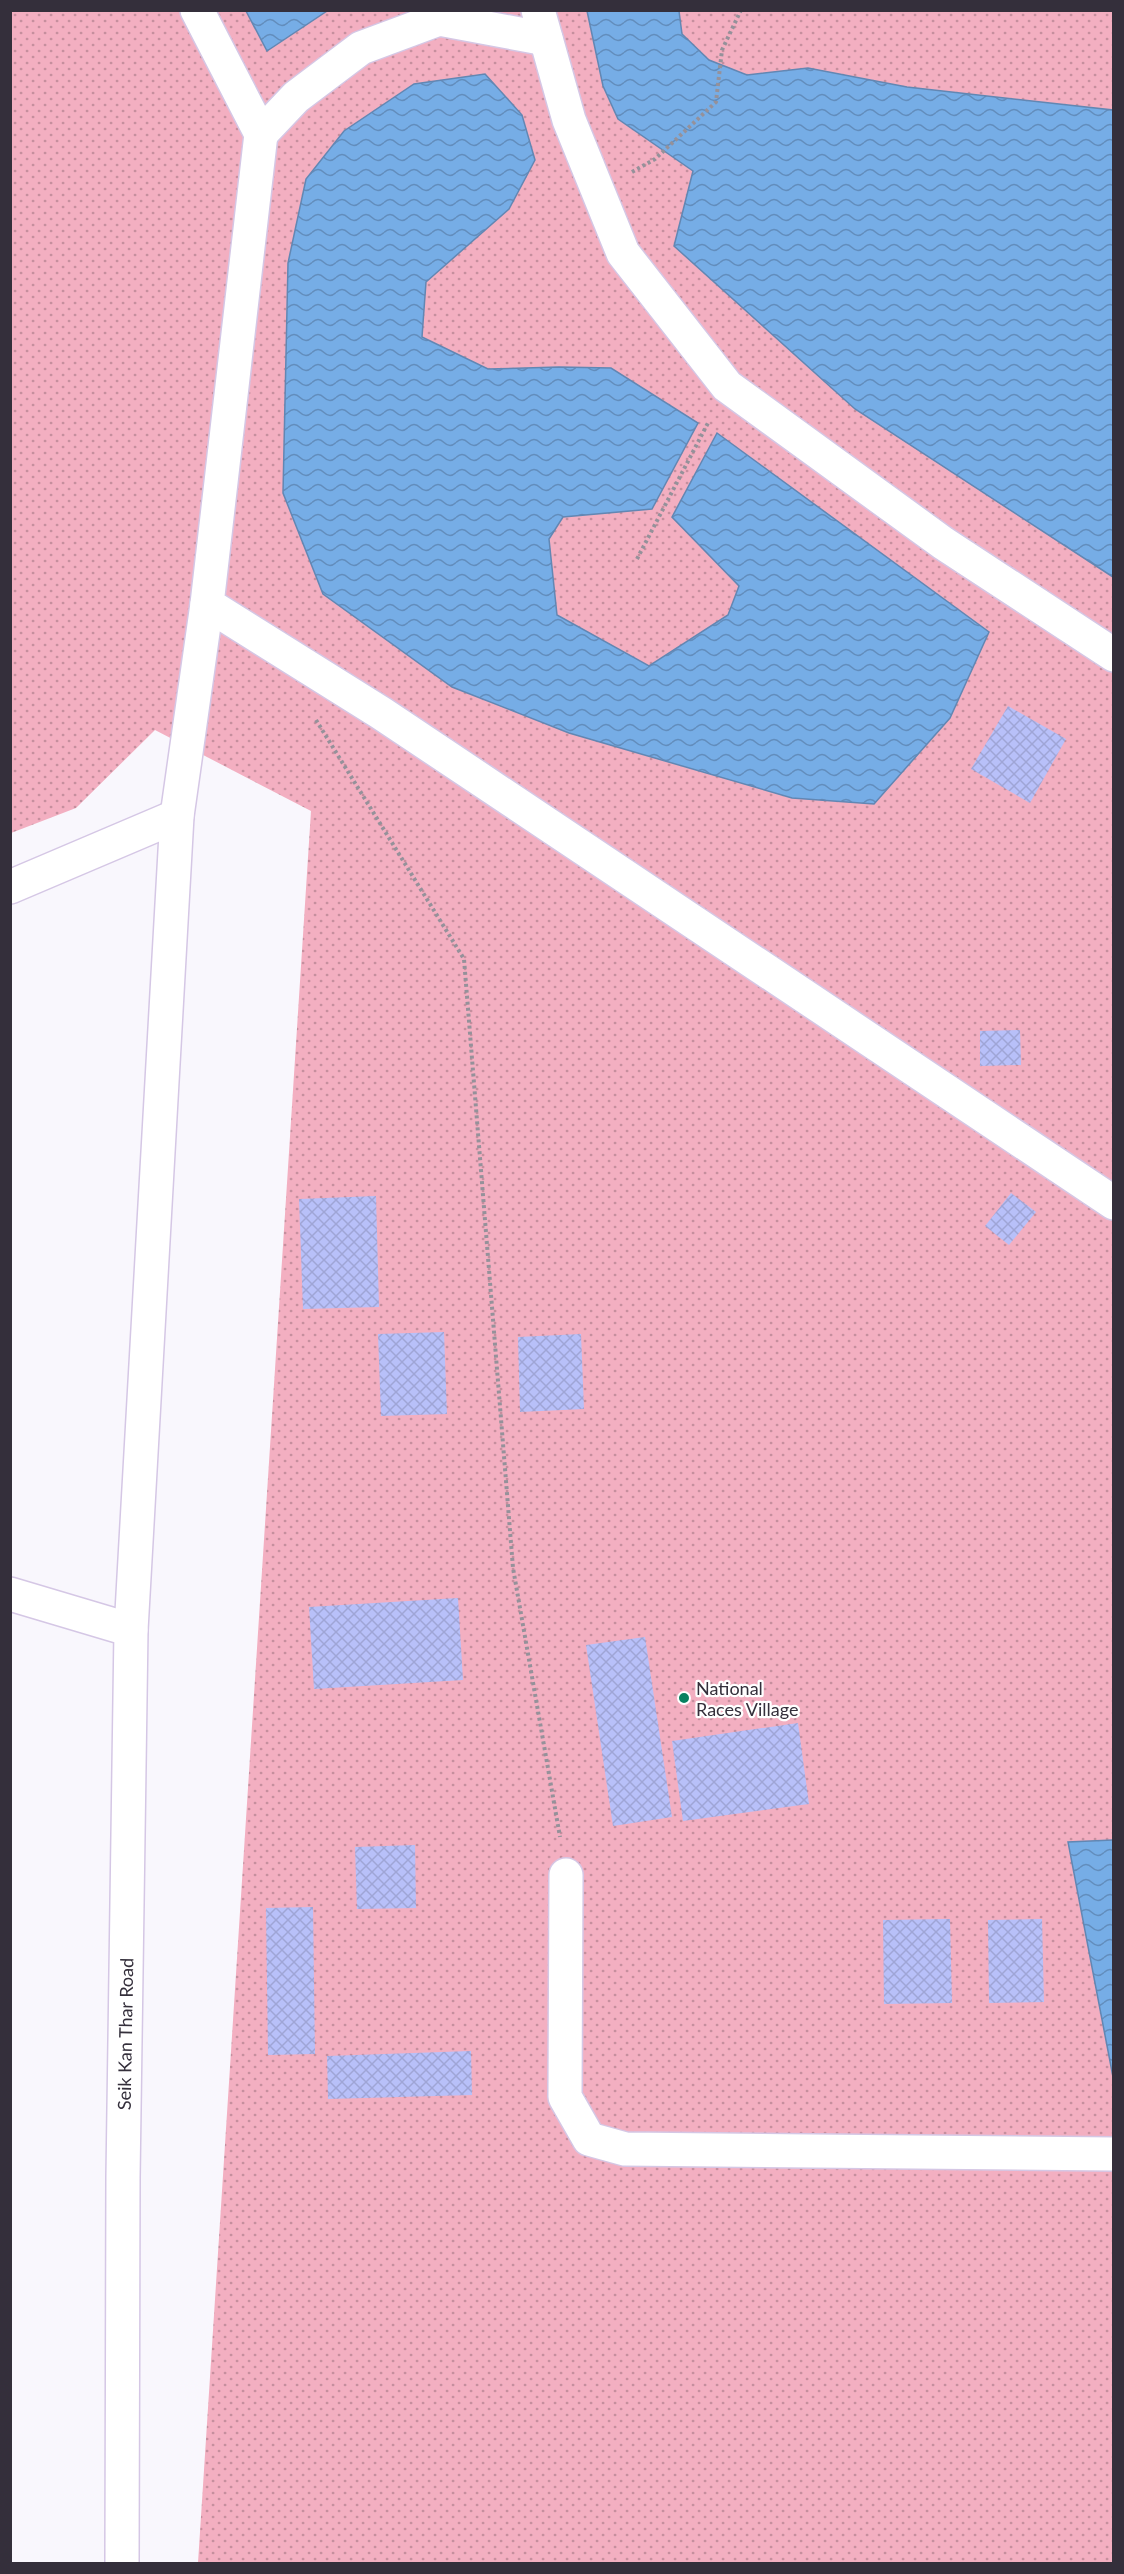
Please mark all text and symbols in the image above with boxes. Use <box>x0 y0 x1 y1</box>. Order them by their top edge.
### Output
place label: National Races Village <box>696 1677 798 1720</box>
marker: National Races Village <box>677 1691 691 1705</box>
street label: Seik Kan Thar Road <box>113 1958 137 2110</box>

